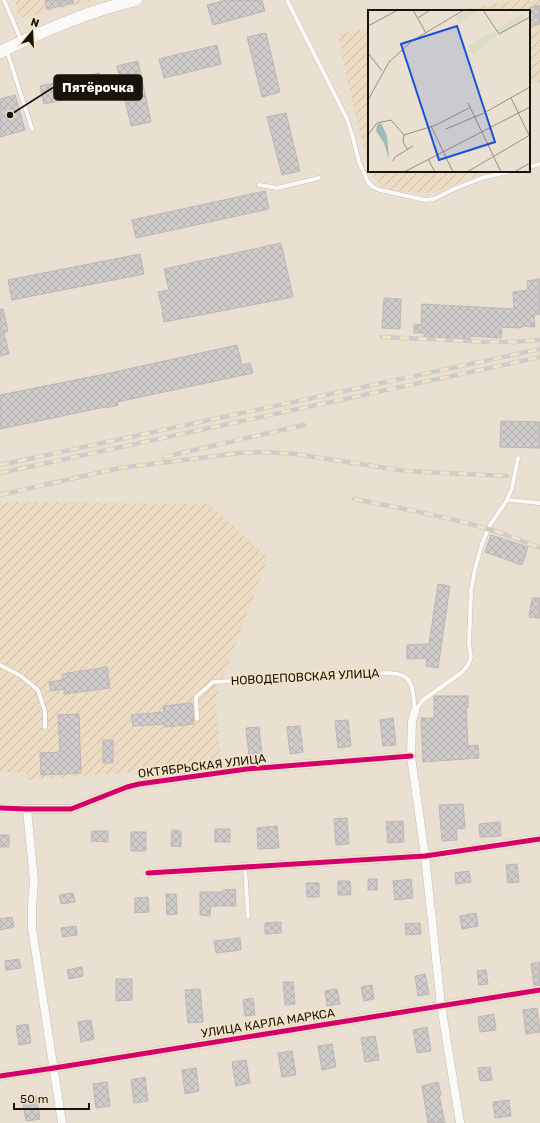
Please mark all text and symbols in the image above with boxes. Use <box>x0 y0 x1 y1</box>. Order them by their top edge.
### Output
inset map <box>368 10 530 172</box>
north arrow <box>12 12 52 52</box>
text: N <box>29 16 41 30</box>
callout: Пятёрочка <box>54 75 142 100</box>
text: Пятёрочка <box>62 80 134 95</box>
street label: НОВОДЕПОВСКАЯ УЛИЦА <box>230 666 380 688</box>
street label: ОКТЯБРЬСКАЯ УЛИЦА <box>137 751 267 781</box>
street label: УЛИЦА КАРЛА МАРКСА <box>200 1006 336 1040</box>
scale bar <box>14 1085 89 1111</box>
text: 50 m <box>20 1092 48 1106</box>

